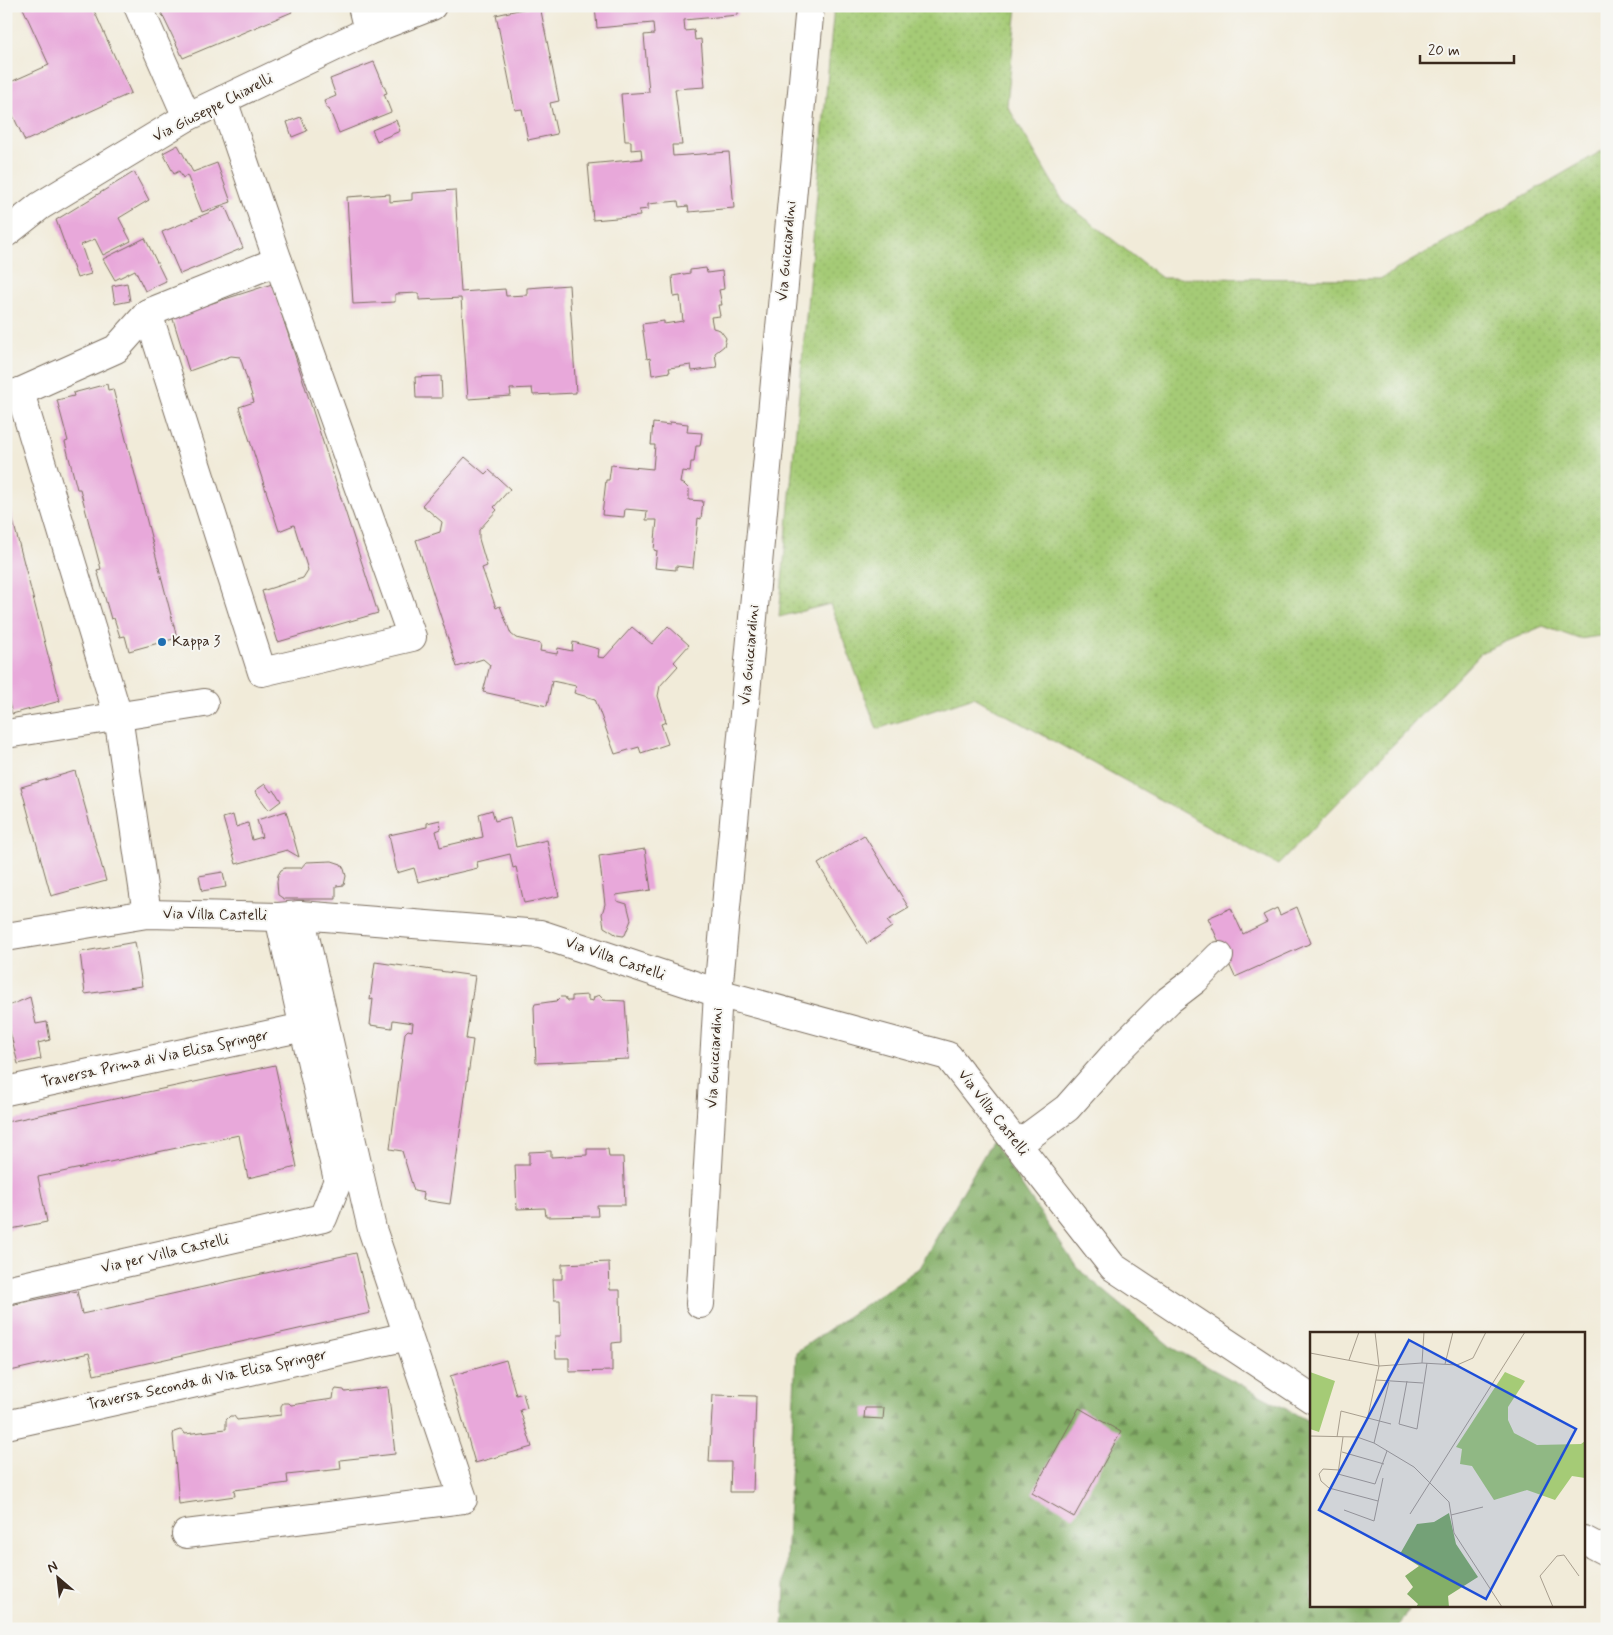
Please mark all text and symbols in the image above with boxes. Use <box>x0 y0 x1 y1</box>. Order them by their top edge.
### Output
scale bar <box>1420 32 1514 64</box>
text: 20 m <box>1428 41 1460 61</box>
street label: Via Giuseppe Chiarelli <box>149 69 277 147</box>
street label: Via Guicciardini <box>773 200 801 302</box>
street label: Via Guicciardini <box>736 604 764 706</box>
place label: Kappa 3 <box>172 632 221 652</box>
marker: Kappa 3 <box>156 636 168 648</box>
street label: Via Villa Castelli <box>163 904 268 926</box>
street label: Via Villa Castelli <box>562 933 668 986</box>
street label: Via Guicciardini <box>702 1007 728 1109</box>
street label: Traversa Prima di Via Elisa Springer <box>40 1025 271 1094</box>
street label: Via Villa Castelli <box>953 1066 1033 1160</box>
street label: Via per Villa Castelli <box>99 1230 231 1278</box>
inset map <box>1310 1332 1586 1608</box>
street label: Traversa Seconda di Via Elisa Springer <box>85 1345 329 1416</box>
north arrow <box>32 1552 82 1602</box>
text: N <box>44 1557 61 1578</box>

